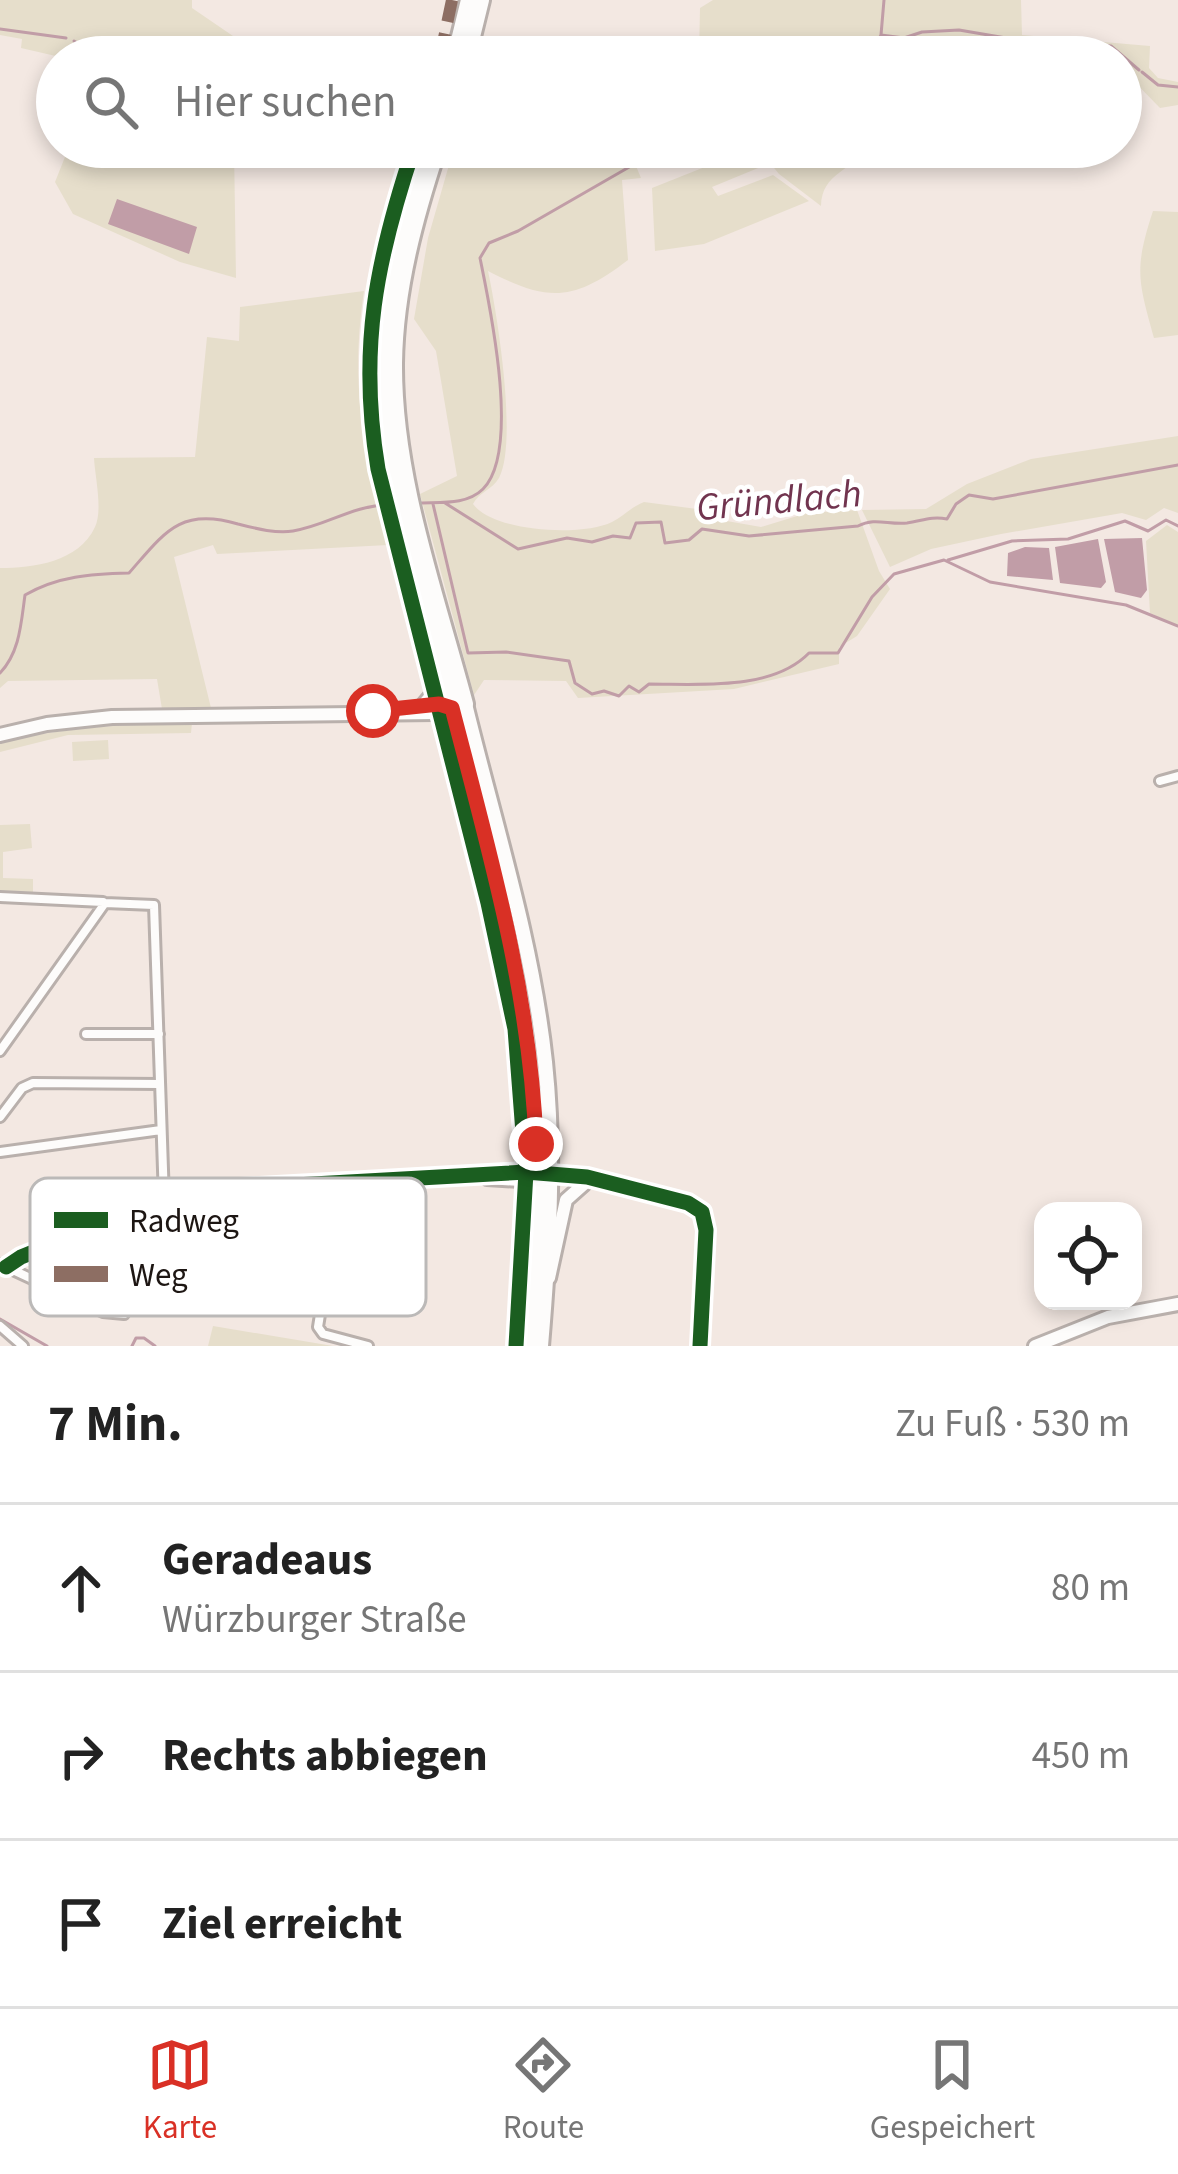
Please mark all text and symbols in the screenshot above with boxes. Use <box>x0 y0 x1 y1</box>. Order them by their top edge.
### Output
search box <box>36 36 1142 168</box>
icon: search <box>78 69 144 135</box>
text: Hier suchen <box>174 70 397 134</box>
water label: Gründlach <box>694 466 864 536</box>
route start <box>346 684 400 738</box>
route end <box>509 1117 563 1171</box>
legend <box>30 1178 426 1316</box>
text: Radweg <box>129 1198 239 1245</box>
map controls <box>1034 1202 1142 1310</box>
button: locate <box>1034 1202 1142 1310</box>
text: Weg <box>129 1252 188 1299</box>
text: 7 Min. <box>48 1388 183 1460</box>
text: Zu Fuß · 530 m <box>895 1396 1130 1452</box>
text: Geradeaus <box>162 1528 372 1592</box>
icon: ahead <box>48 1555 114 1621</box>
text: 80 m <box>1051 1560 1130 1616</box>
text: Würzburger Straße <box>162 1592 467 1648</box>
icon: right <box>48 1723 114 1789</box>
text: Rechts abbiegen <box>162 1724 488 1788</box>
text: 450 m <box>1032 1728 1130 1784</box>
icon: arrive <box>48 1891 114 1957</box>
text: Ziel erreicht <box>162 1892 402 1956</box>
tab: Karte <box>143 2032 217 2151</box>
tab: Route <box>503 2032 584 2151</box>
tab: Gespeichert <box>870 2032 1035 2151</box>

